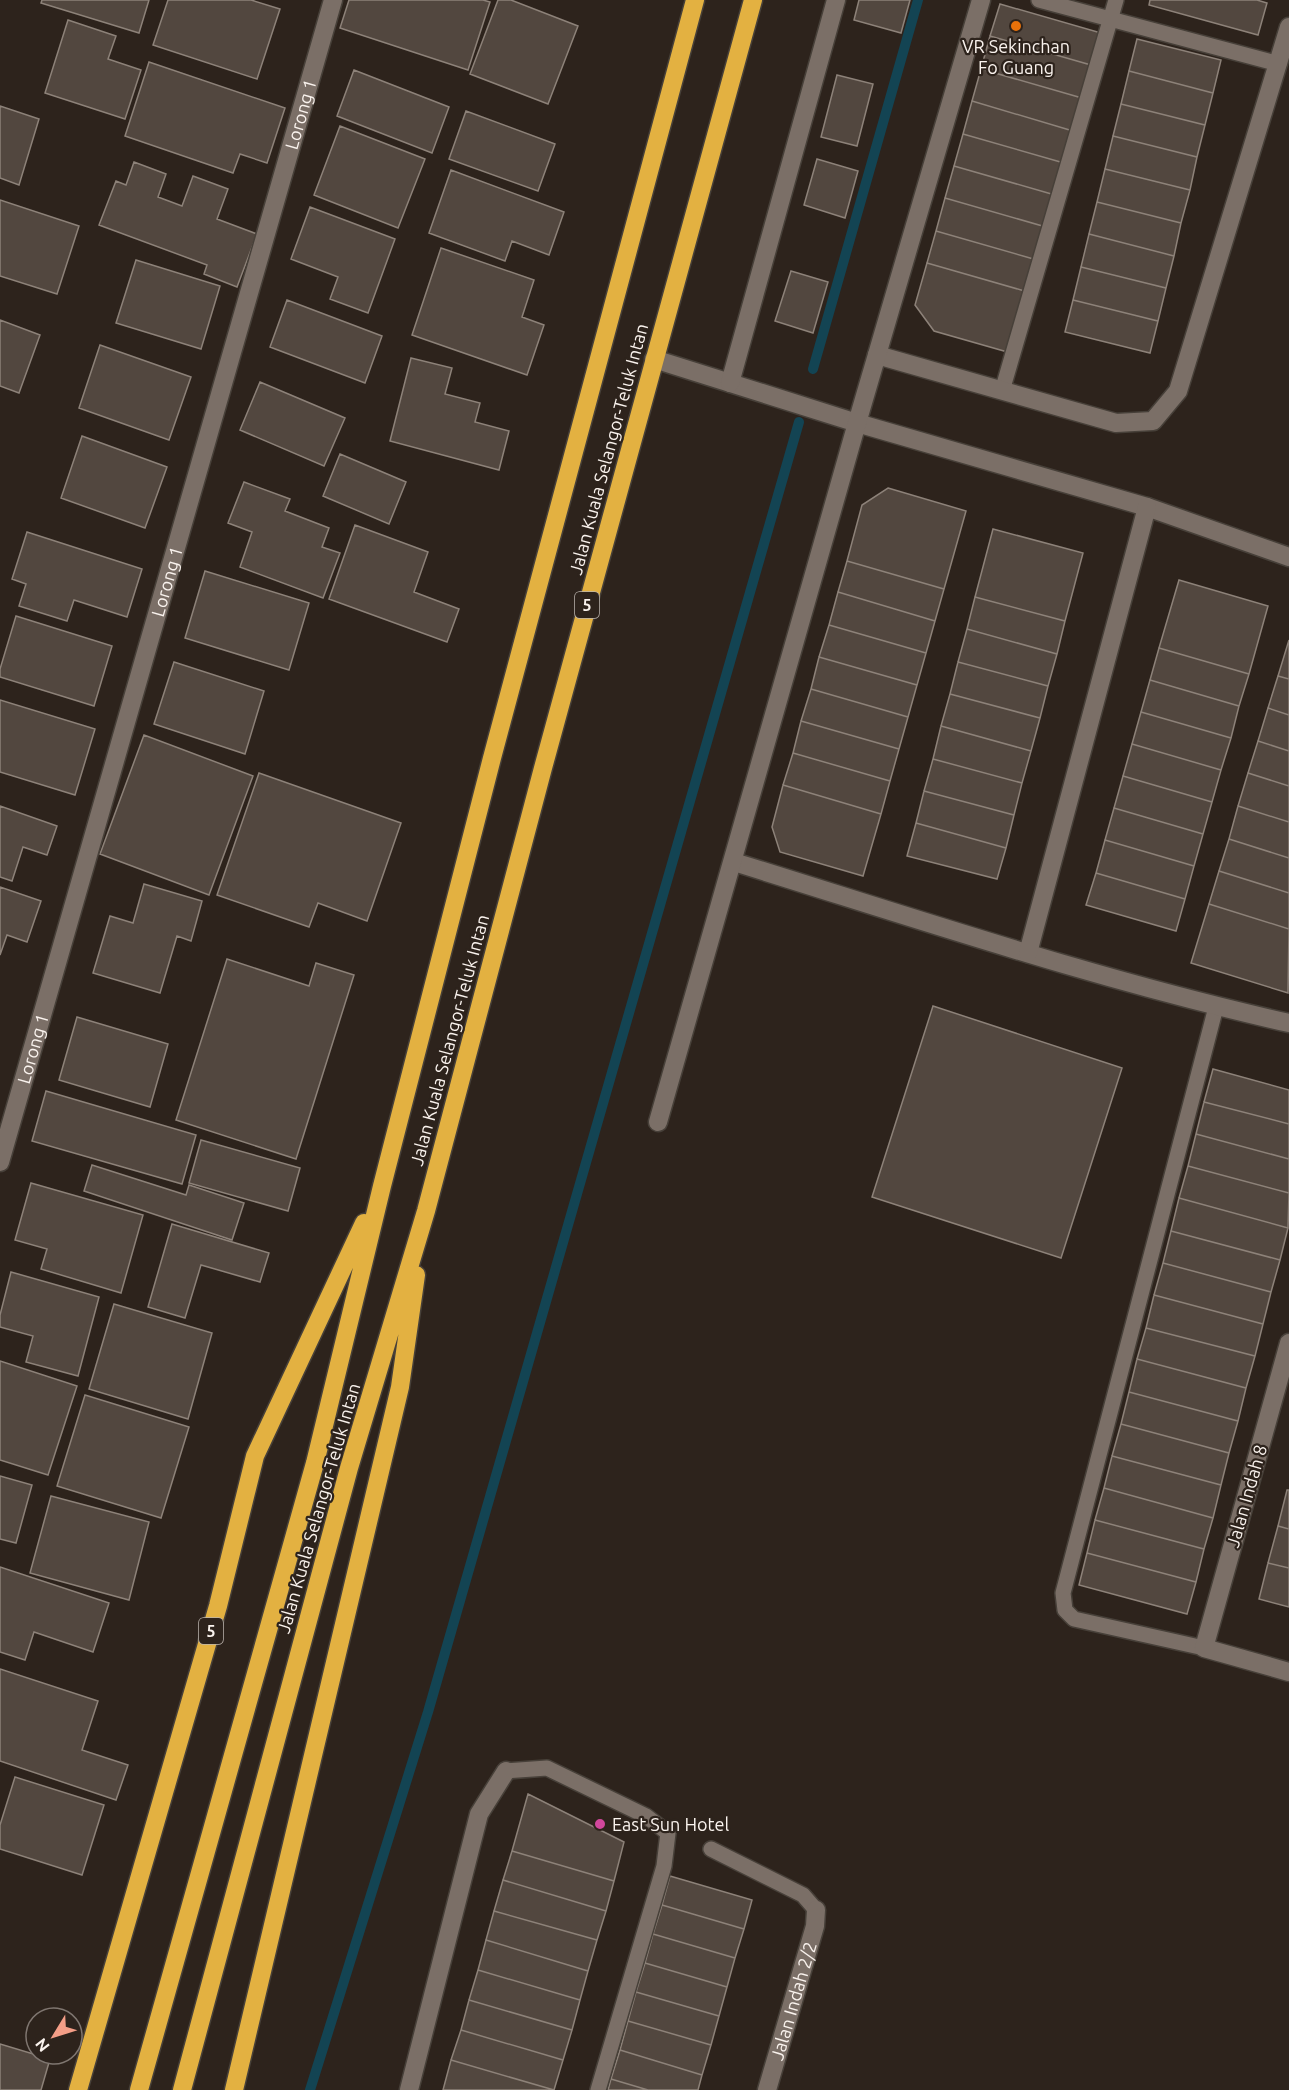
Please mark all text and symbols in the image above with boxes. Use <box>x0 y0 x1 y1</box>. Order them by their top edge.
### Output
marker: VR Sekinchan Fo Guang <box>1009 19 1023 33</box>
place label: VR Sekinchan Fo Guang <box>962 36 1070 77</box>
street label: Lorong 1 <box>281 77 320 152</box>
street label: Jalan Kuala Selangor-Teluk Intan <box>565 321 651 577</box>
street label: Lorong 1 <box>147 544 186 619</box>
road number: 5 <box>575 592 599 618</box>
street label: Jalan Kuala Selangor-Teluk Intan <box>406 912 492 1168</box>
street label: Lorong 1 <box>13 1011 52 1086</box>
street label: Jalan Kuala Selangor-Teluk Intan <box>273 1381 363 1635</box>
street label: Jalan Indah 8 <box>1222 1442 1270 1550</box>
road number: 5 <box>199 1618 223 1644</box>
place label: East Sun Hotel <box>612 1814 729 1834</box>
marker: East Sun Hotel <box>593 1817 607 1831</box>
street label: Jalan Indah 2/2 <box>766 1939 820 2062</box>
north arrow <box>24 2006 84 2066</box>
text: N <box>31 2035 53 2055</box>

